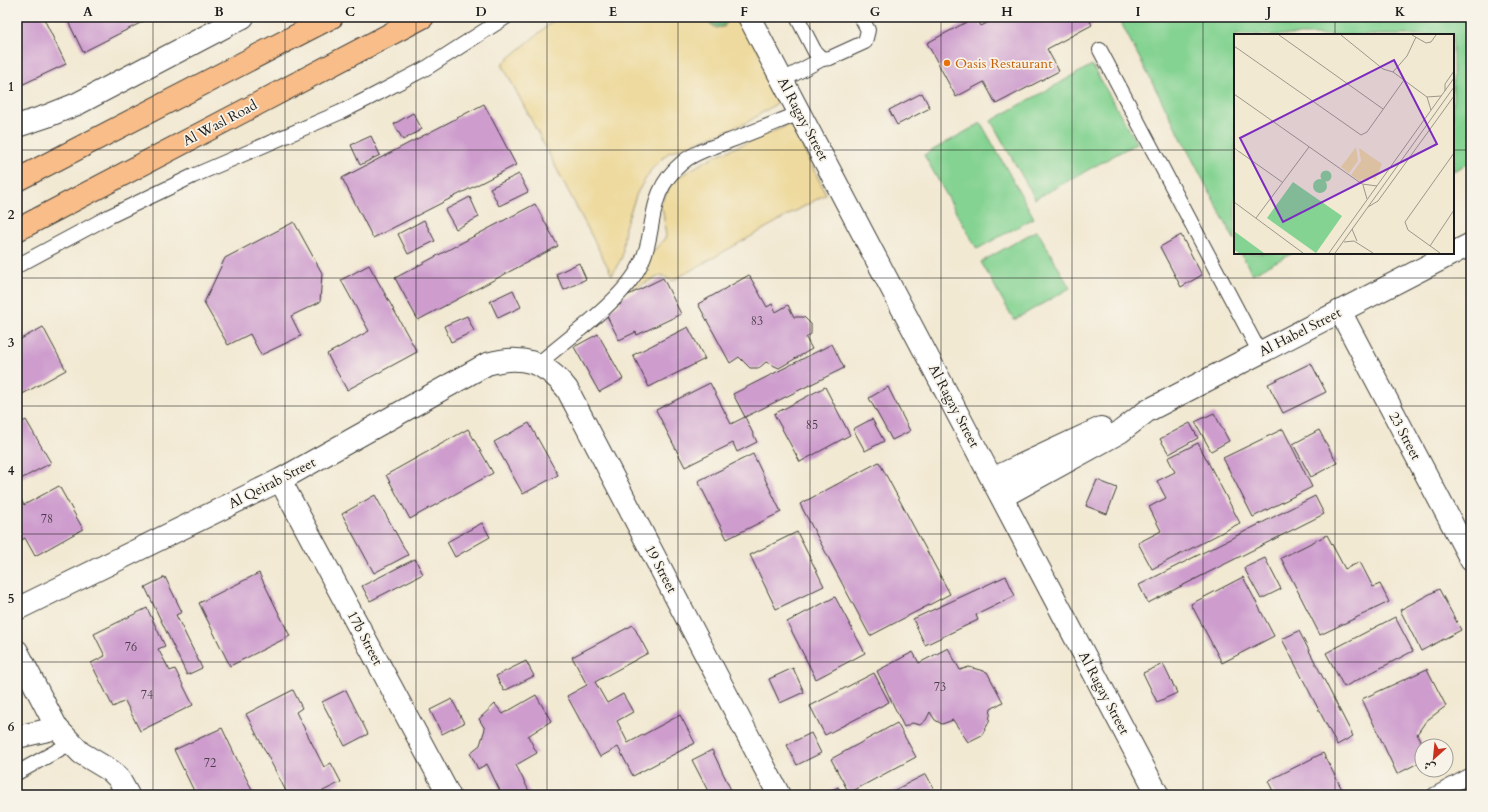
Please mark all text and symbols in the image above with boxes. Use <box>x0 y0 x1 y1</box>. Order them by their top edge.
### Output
text: A <box>83 3 93 21</box>
text: B <box>214 3 224 21</box>
text: C <box>345 3 355 21</box>
text: D <box>475 3 487 21</box>
text: E <box>609 3 617 21</box>
text: F <box>740 3 748 21</box>
text: G <box>870 3 881 21</box>
text: H <box>1001 3 1013 21</box>
text: I <box>1135 3 1141 21</box>
text: J <box>1265 3 1272 21</box>
text: K <box>1395 3 1406 21</box>
inset map <box>1234 34 1454 254</box>
place label: Oasis Restaurant <box>955 54 1053 73</box>
marker: Oasis Restaurant <box>942 58 952 68</box>
street label: Al Ragay Street <box>773 74 833 164</box>
text: 1 <box>8 78 14 96</box>
street label: Al Wasl Road <box>180 95 261 151</box>
text: 2 <box>8 206 15 224</box>
street label: Al Habel Street <box>1256 303 1345 361</box>
house number: 83 <box>751 313 763 329</box>
text: 3 <box>8 334 15 352</box>
street label: Al Ragay Street <box>924 361 984 451</box>
street label: 23 Street <box>1384 409 1426 464</box>
house number: 85 <box>806 417 818 433</box>
street label: Al Qeirab Street <box>225 453 319 513</box>
text: 4 <box>8 462 15 480</box>
house number: 78 <box>41 511 53 527</box>
street label: 19 Street <box>640 542 682 597</box>
text: 5 <box>8 590 14 608</box>
street label: 17b Street <box>343 607 388 669</box>
house number: 76 <box>125 639 137 655</box>
street label: Al Ragay Street <box>1074 648 1134 738</box>
house number: 73 <box>934 679 946 695</box>
house number: 74 <box>141 687 153 703</box>
text: 6 <box>8 718 15 736</box>
north arrow <box>1414 738 1454 778</box>
house number: 72 <box>204 755 216 771</box>
text: ش <box>1421 757 1438 776</box>

